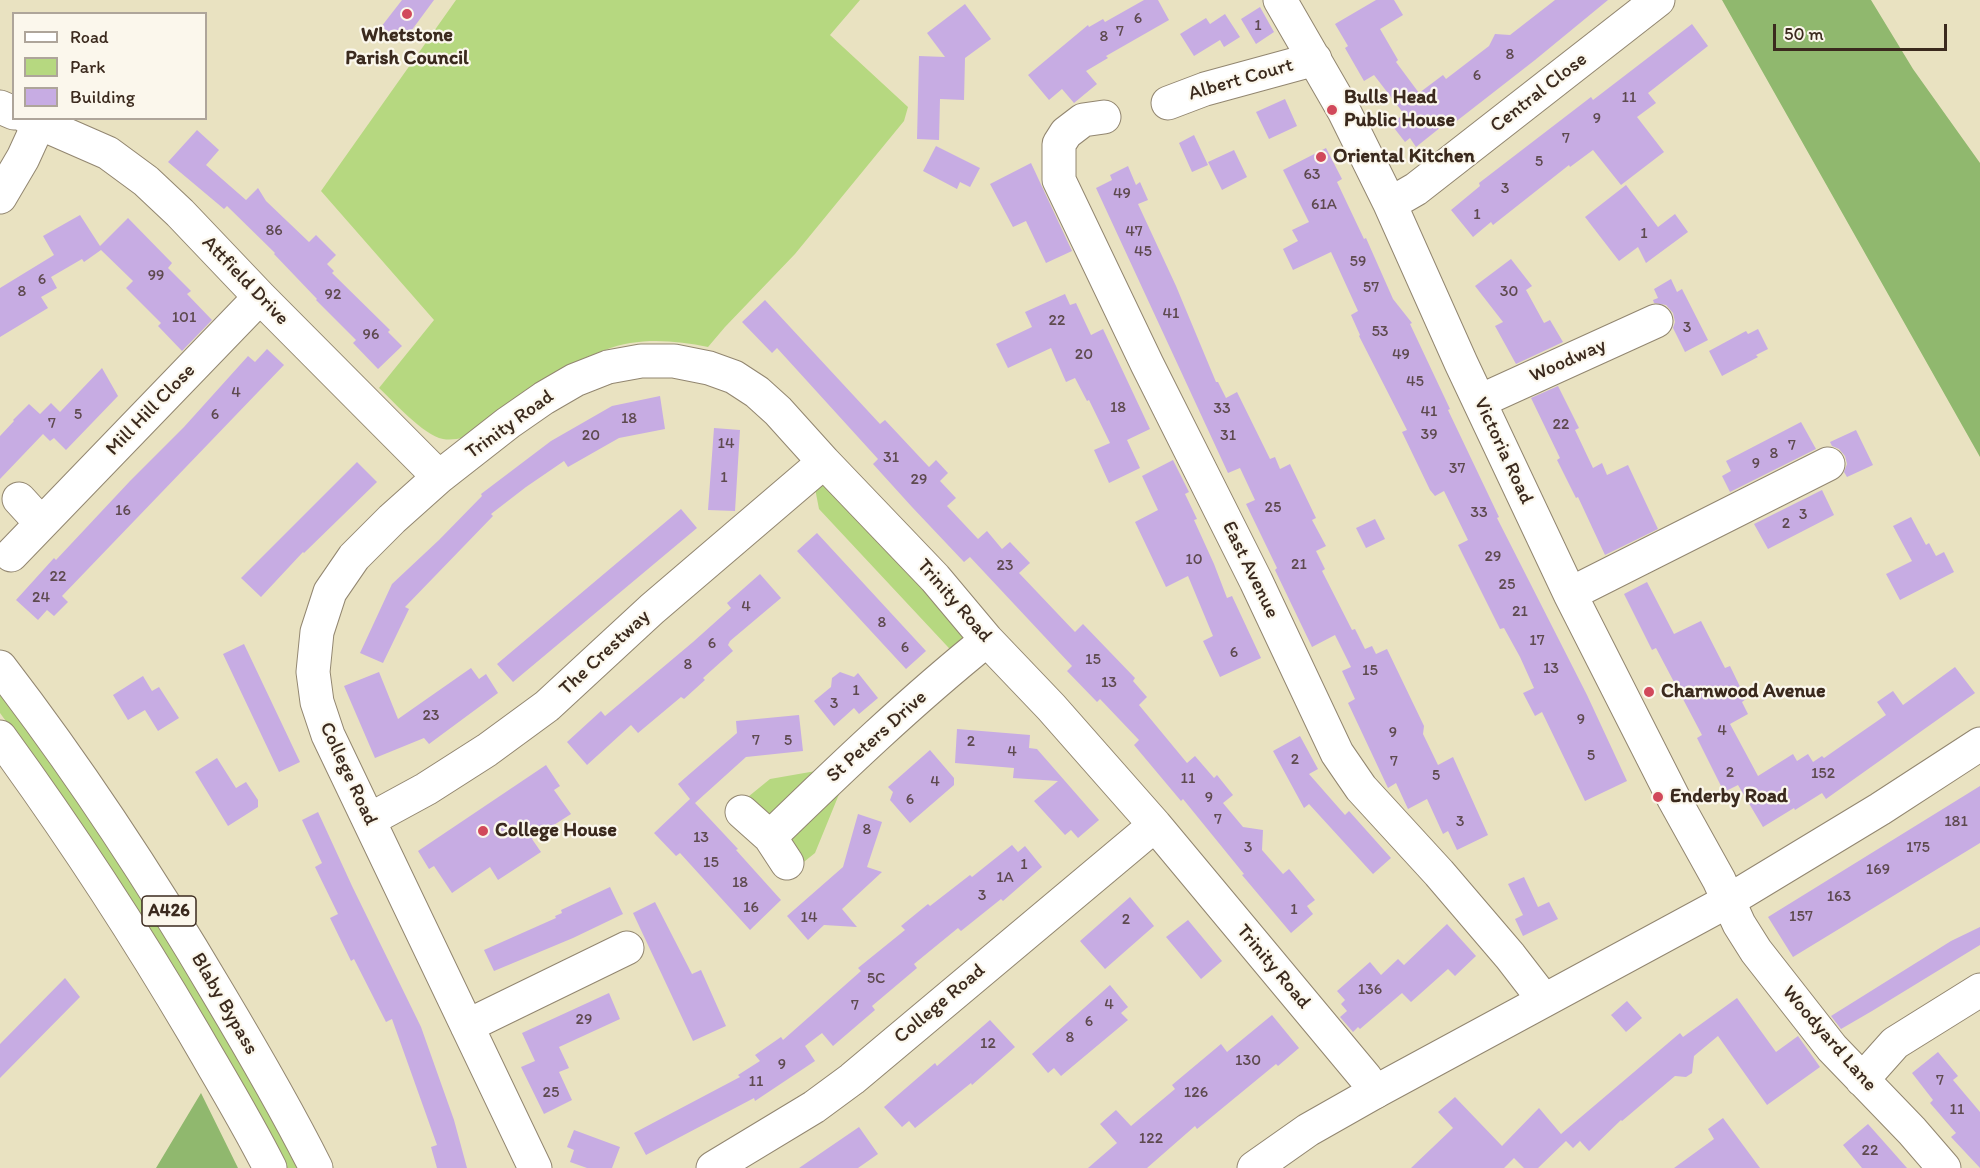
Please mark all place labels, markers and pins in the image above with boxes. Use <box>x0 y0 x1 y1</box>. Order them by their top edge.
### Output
marker: Whetstone Parish Council <box>400 7 414 21</box>
place label: Whetstone Parish Council <box>345 24 469 71</box>
place label: Bulls Head Public House <box>1344 86 1455 133</box>
marker: Bulls Head Public House <box>1325 103 1339 117</box>
place label: Oriental Kitchen <box>1333 145 1475 169</box>
marker: Oriental Kitchen <box>1314 150 1328 164</box>
place label: Charnwood Avenue <box>1661 680 1826 704</box>
marker: Charnwood Avenue <box>1642 685 1656 699</box>
place label: Enderby Road <box>1670 785 1788 809</box>
marker: Enderby Road <box>1651 790 1665 804</box>
place label: College House <box>495 819 617 843</box>
marker: College House <box>476 824 490 838</box>

